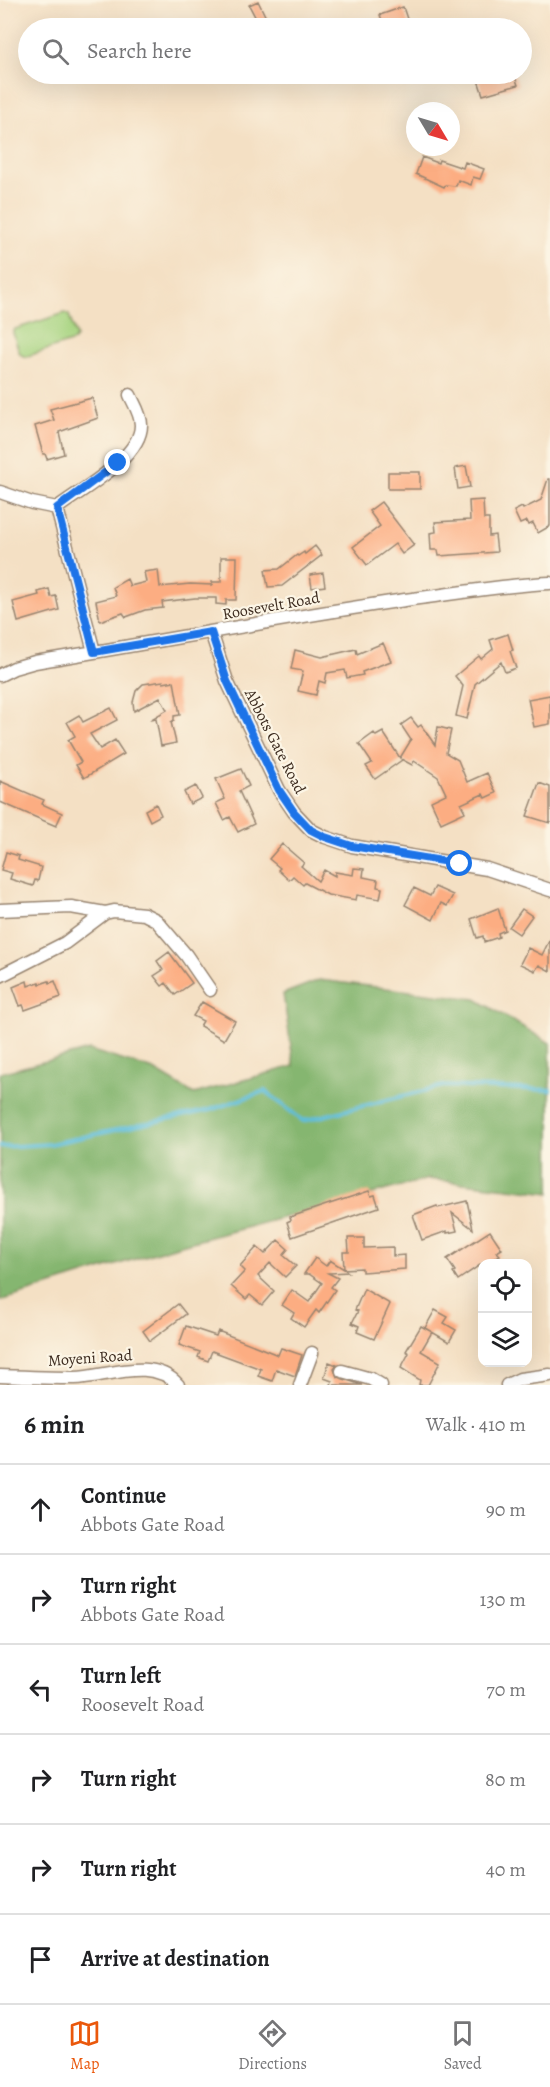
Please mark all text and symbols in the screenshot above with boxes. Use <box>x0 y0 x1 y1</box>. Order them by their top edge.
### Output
search box <box>18 18 532 84</box>
icon: search <box>39 35 72 68</box>
text: Search here <box>87 36 192 66</box>
north arrow <box>406 102 460 156</box>
route end <box>104 449 130 475</box>
street label: Roosevelt Road <box>221 587 322 625</box>
street label: Abbots Gate Road <box>239 684 311 798</box>
route start <box>446 850 472 876</box>
map controls <box>478 1259 532 1367</box>
button: locate <box>478 1259 532 1313</box>
button: layers <box>478 1313 532 1367</box>
street label: Moyeni Road <box>47 1344 134 1372</box>
text: 6 min <box>24 1407 85 1442</box>
text: Walk · 410 m <box>426 1411 526 1438</box>
text: Continue <box>81 1481 166 1511</box>
icon: ahead <box>24 1493 57 1526</box>
text: 90 m <box>486 1496 526 1523</box>
text: Abbots Gate Road <box>81 1511 225 1538</box>
text: Turn right <box>81 1571 177 1601</box>
icon: right <box>24 1583 57 1616</box>
text: 130 m <box>480 1586 526 1613</box>
text: Abbots Gate Road <box>81 1601 225 1628</box>
text: Turn left <box>81 1661 161 1691</box>
icon: left <box>24 1673 57 1706</box>
text: 70 m <box>486 1676 526 1703</box>
text: Roosevelt Road <box>81 1691 204 1718</box>
icon: right <box>24 1763 57 1796</box>
text: Turn right <box>81 1764 177 1794</box>
text: 80 m <box>485 1766 526 1793</box>
icon: right <box>24 1853 57 1886</box>
text: Turn right <box>81 1854 177 1884</box>
text: 40 m <box>486 1856 526 1883</box>
icon: arrive <box>24 1943 57 1976</box>
text: Arrive at destination <box>81 1944 270 1974</box>
tab: Map <box>68 2017 101 2075</box>
tab: Directions <box>238 2017 307 2075</box>
tab: Saved <box>444 2017 482 2075</box>

